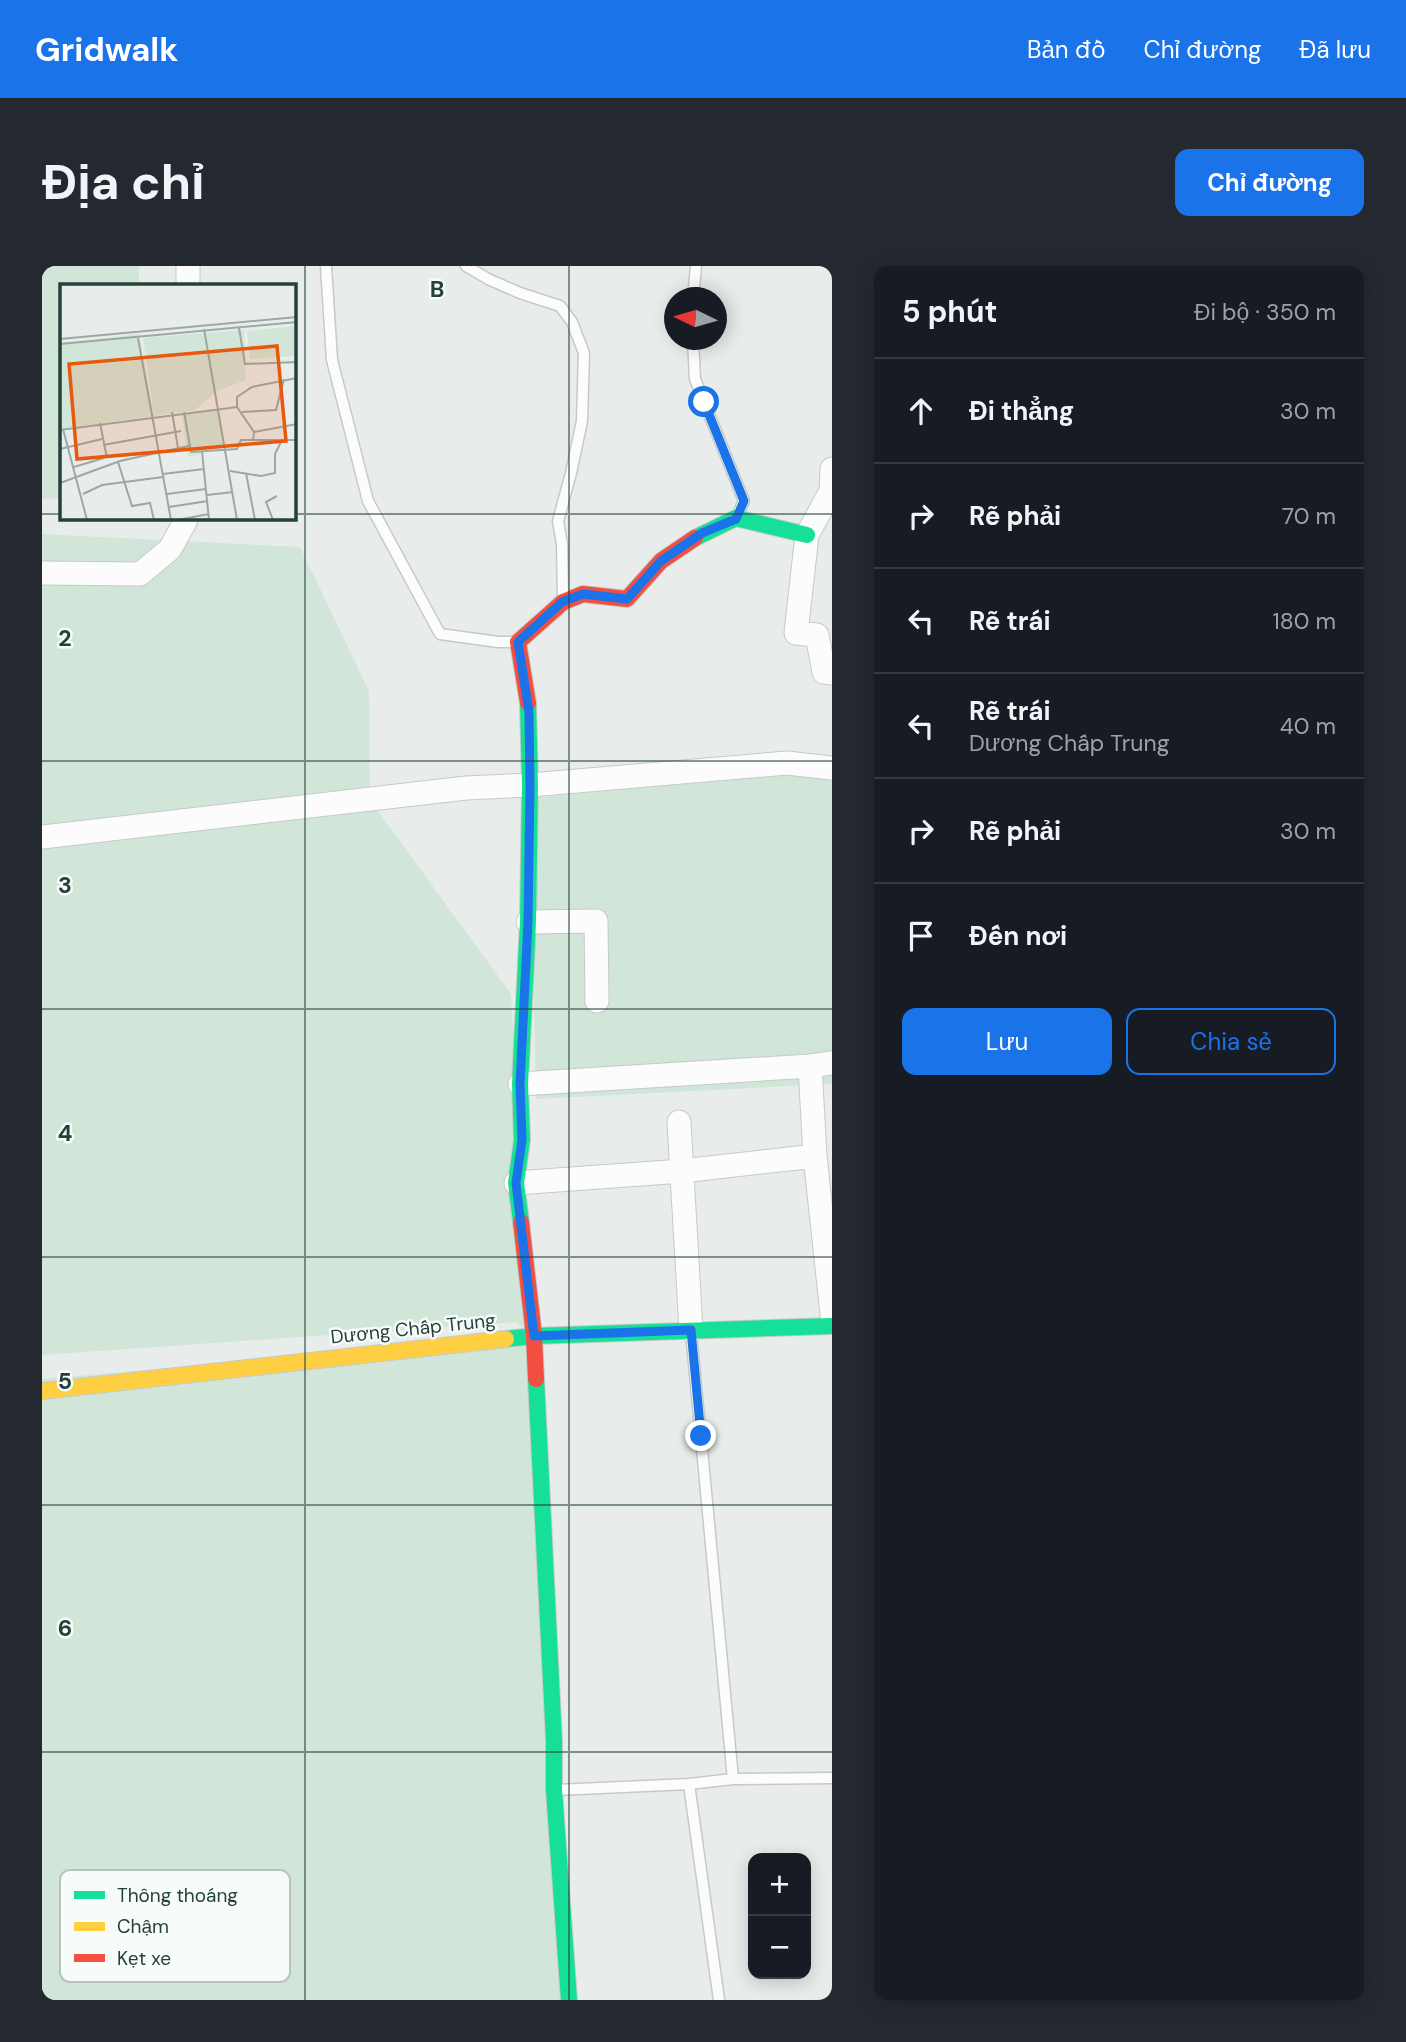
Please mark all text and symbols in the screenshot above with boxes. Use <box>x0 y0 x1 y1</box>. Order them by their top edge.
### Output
text: Gridwalk <box>35 28 178 71</box>
text: Bản đồ <box>1027 34 1105 65</box>
text: Chỉ đường <box>1143 34 1261 65</box>
text: Đã lưu <box>1299 34 1371 65</box>
button: Chỉ đường <box>1175 149 1364 216</box>
text: Địa chỉ <box>42 150 205 214</box>
text: B <box>430 274 444 304</box>
inset map <box>60 284 296 520</box>
north arrow <box>664 287 727 350</box>
text: 5 phút <box>902 292 997 331</box>
text: Đi bộ · 350 m <box>1194 297 1336 327</box>
route start <box>688 386 719 417</box>
icon: ahead <box>902 392 940 430</box>
text: Đi thẳng <box>969 394 1074 428</box>
text: 30 m <box>1280 396 1336 426</box>
icon: right <box>902 497 940 535</box>
text: Rẽ phải <box>969 499 1061 533</box>
text: 70 m <box>1282 501 1336 531</box>
icon: left <box>902 602 940 640</box>
text: Rẽ trái <box>969 604 1051 638</box>
text: 180 m <box>1272 606 1336 636</box>
text: 2 <box>58 623 72 653</box>
text: Rẽ trái <box>969 694 1051 728</box>
icon: left <box>902 707 940 745</box>
text: 40 m <box>1280 711 1336 741</box>
text: Dương Chấp Trung <box>969 728 1170 758</box>
icon: right <box>902 812 940 850</box>
text: Rẽ phải <box>969 814 1061 848</box>
text: 30 m <box>1280 816 1336 846</box>
text: 3 <box>58 870 72 900</box>
icon: arrive <box>902 917 940 955</box>
text: Đến nơi <box>969 919 1067 953</box>
button: Lưu <box>902 1008 1112 1075</box>
button: Chia sẻ <box>1126 1008 1336 1075</box>
text: 4 <box>58 1118 73 1148</box>
street label: Dương Chấp Trung <box>329 1307 497 1350</box>
text: 5 <box>58 1366 72 1396</box>
route end <box>685 1420 716 1451</box>
text: 6 <box>58 1613 72 1643</box>
map controls <box>748 1853 811 1979</box>
button: + <box>748 1853 811 1916</box>
legend <box>60 1870 290 1982</box>
text: Thông thoáng <box>117 1883 238 1908</box>
text: Chậm <box>117 1914 169 1939</box>
button: − <box>748 1916 811 1979</box>
text: Kẹt xe <box>117 1946 171 1971</box>

